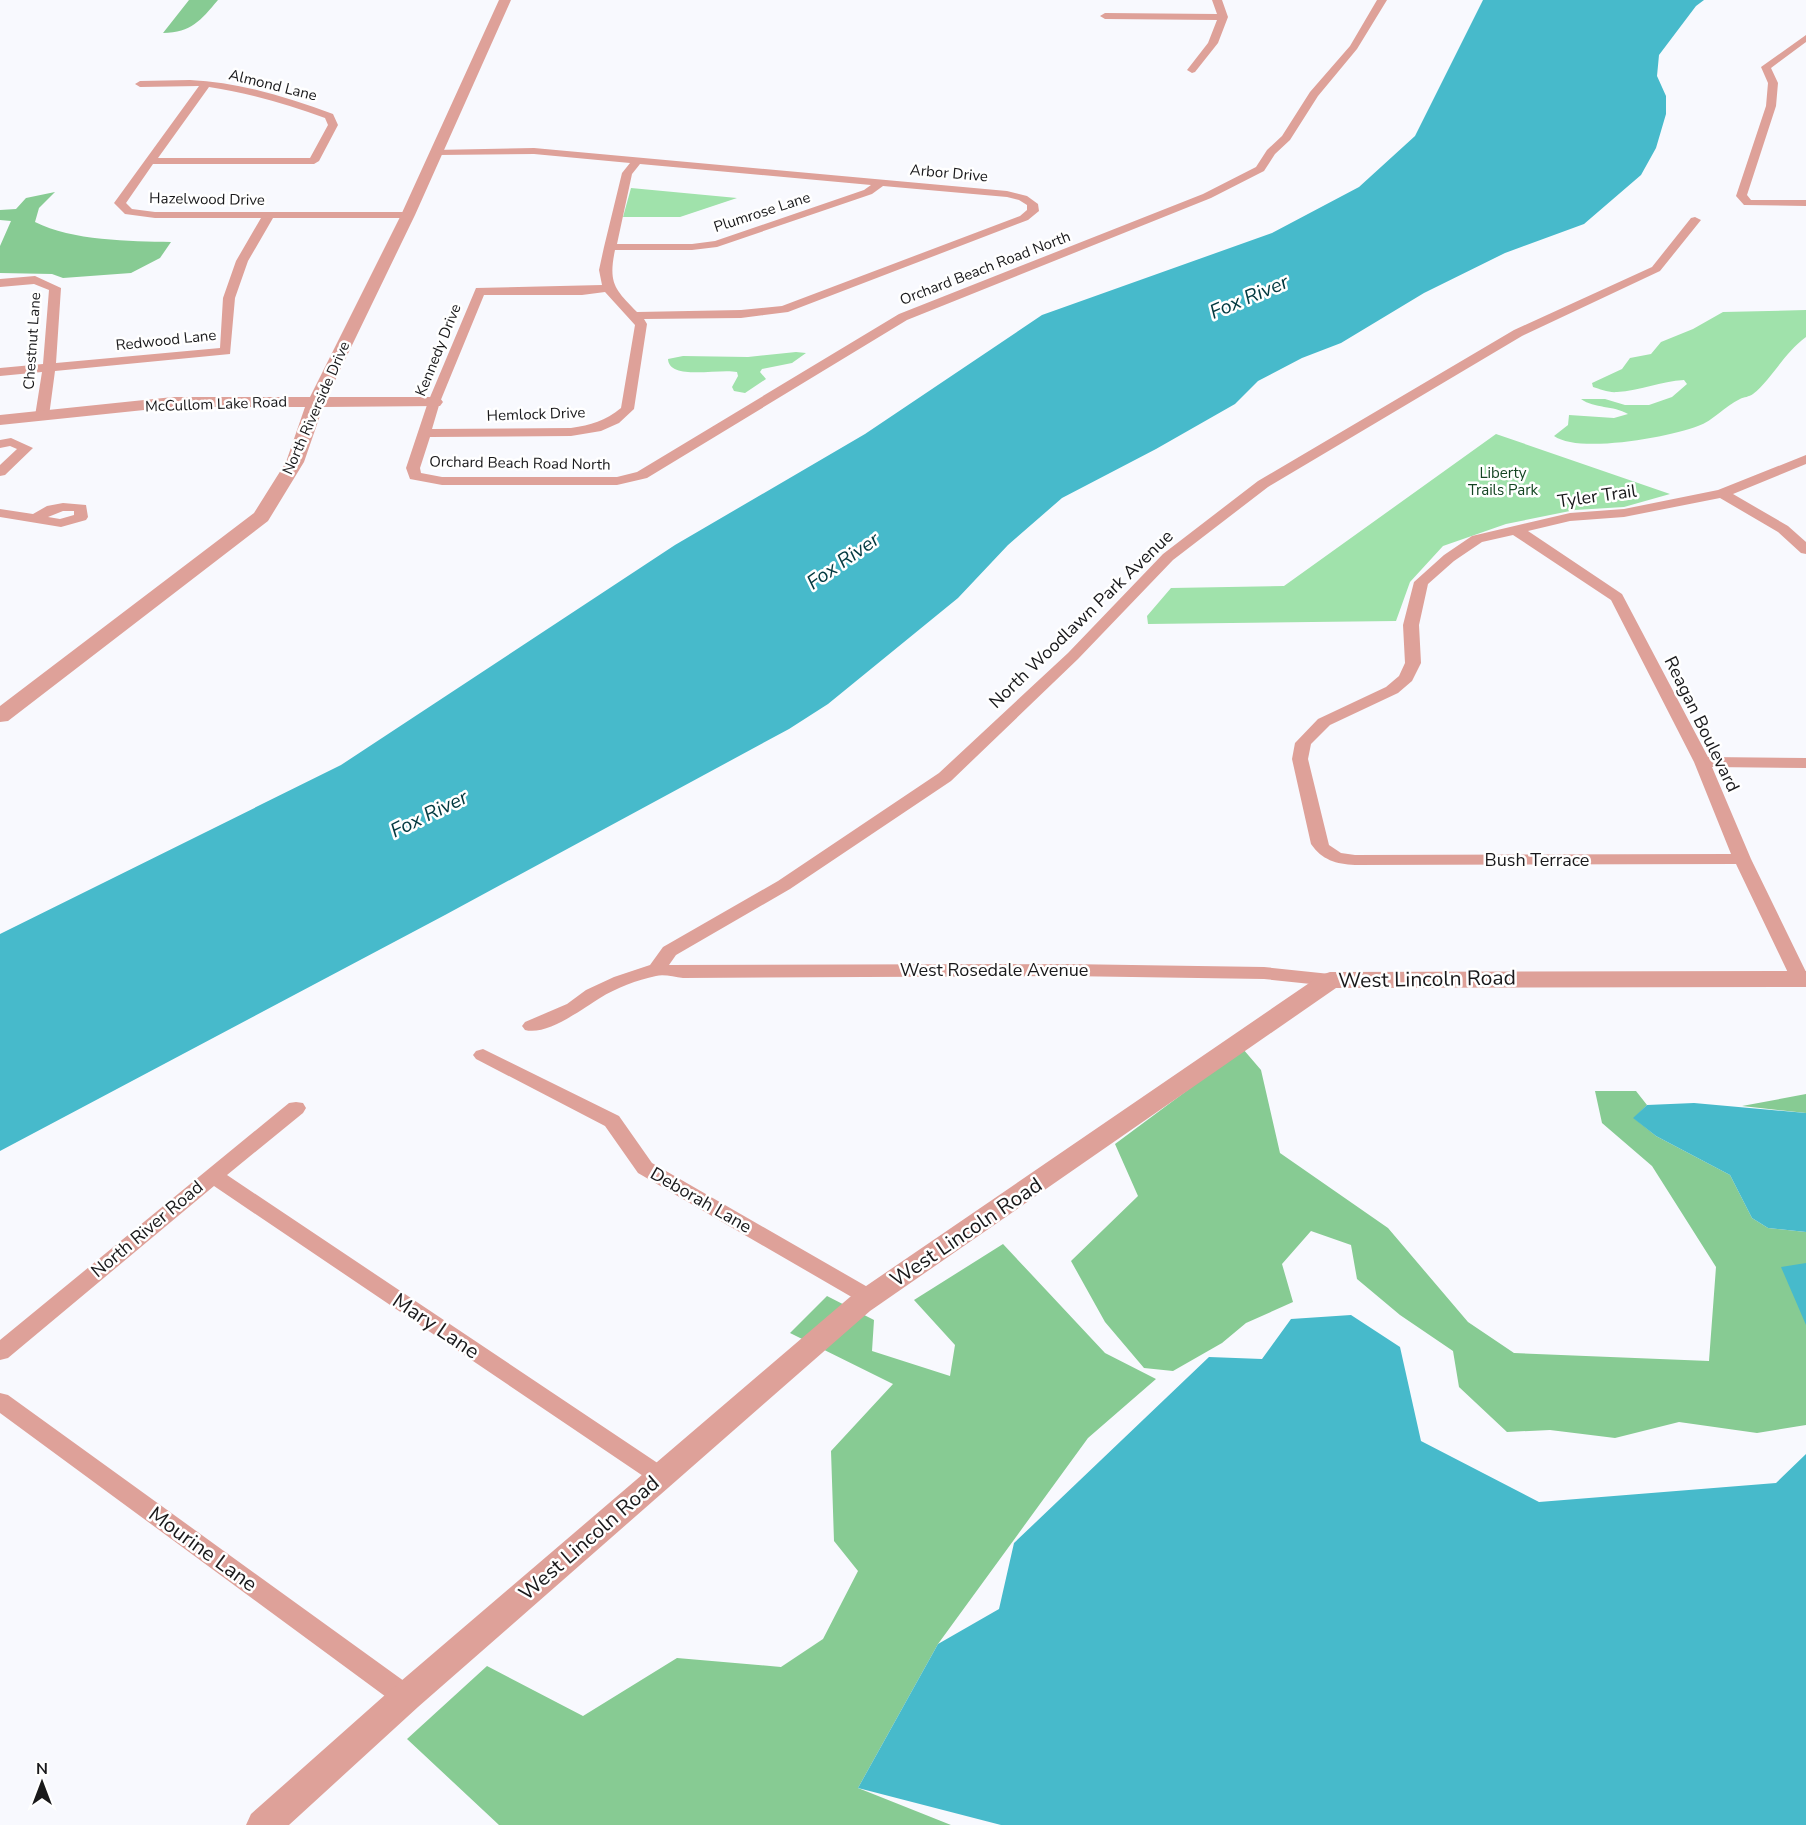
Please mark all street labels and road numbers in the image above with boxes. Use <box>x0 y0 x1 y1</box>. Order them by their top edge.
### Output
street label: Almond Lane <box>227 64 319 106</box>
street label: Arbor Drive <box>909 160 989 186</box>
street label: Plumrose Lane <box>711 187 813 237</box>
street label: Hazelwood Drive <box>149 188 265 210</box>
street label: Orchard Beach Road North <box>897 226 1073 310</box>
street label: Chestnut Lane <box>19 292 45 390</box>
street label: Kennedy Drive <box>410 301 466 399</box>
street label: Redwood Lane <box>115 325 217 355</box>
street label: North Riverside Drive <box>278 338 354 478</box>
street label: McCullom Lake Road <box>145 392 287 416</box>
street label: Hemlock Drive <box>486 402 586 426</box>
street label: Orchard Beach Road North <box>429 451 611 475</box>
street label: Tyler Trail <box>1556 478 1639 513</box>
street label: North Woodlawn Park Avenue <box>984 524 1178 714</box>
street label: Reagan Boulevard <box>1659 652 1745 796</box>
street label: Bush Terrace <box>1485 848 1589 872</box>
street label: West Rosedale Avenue <box>900 958 1088 982</box>
street label: West Lincoln Road <box>1338 963 1516 995</box>
street label: Deborah Lane <box>646 1161 756 1239</box>
street label: West Lincoln Road <box>885 1171 1047 1293</box>
street label: North River Road <box>86 1175 208 1283</box>
street label: Mary Lane <box>387 1287 485 1365</box>
street label: West Lincoln Road <box>513 1469 665 1607</box>
street label: Mourine Lane <box>143 1500 263 1598</box>

